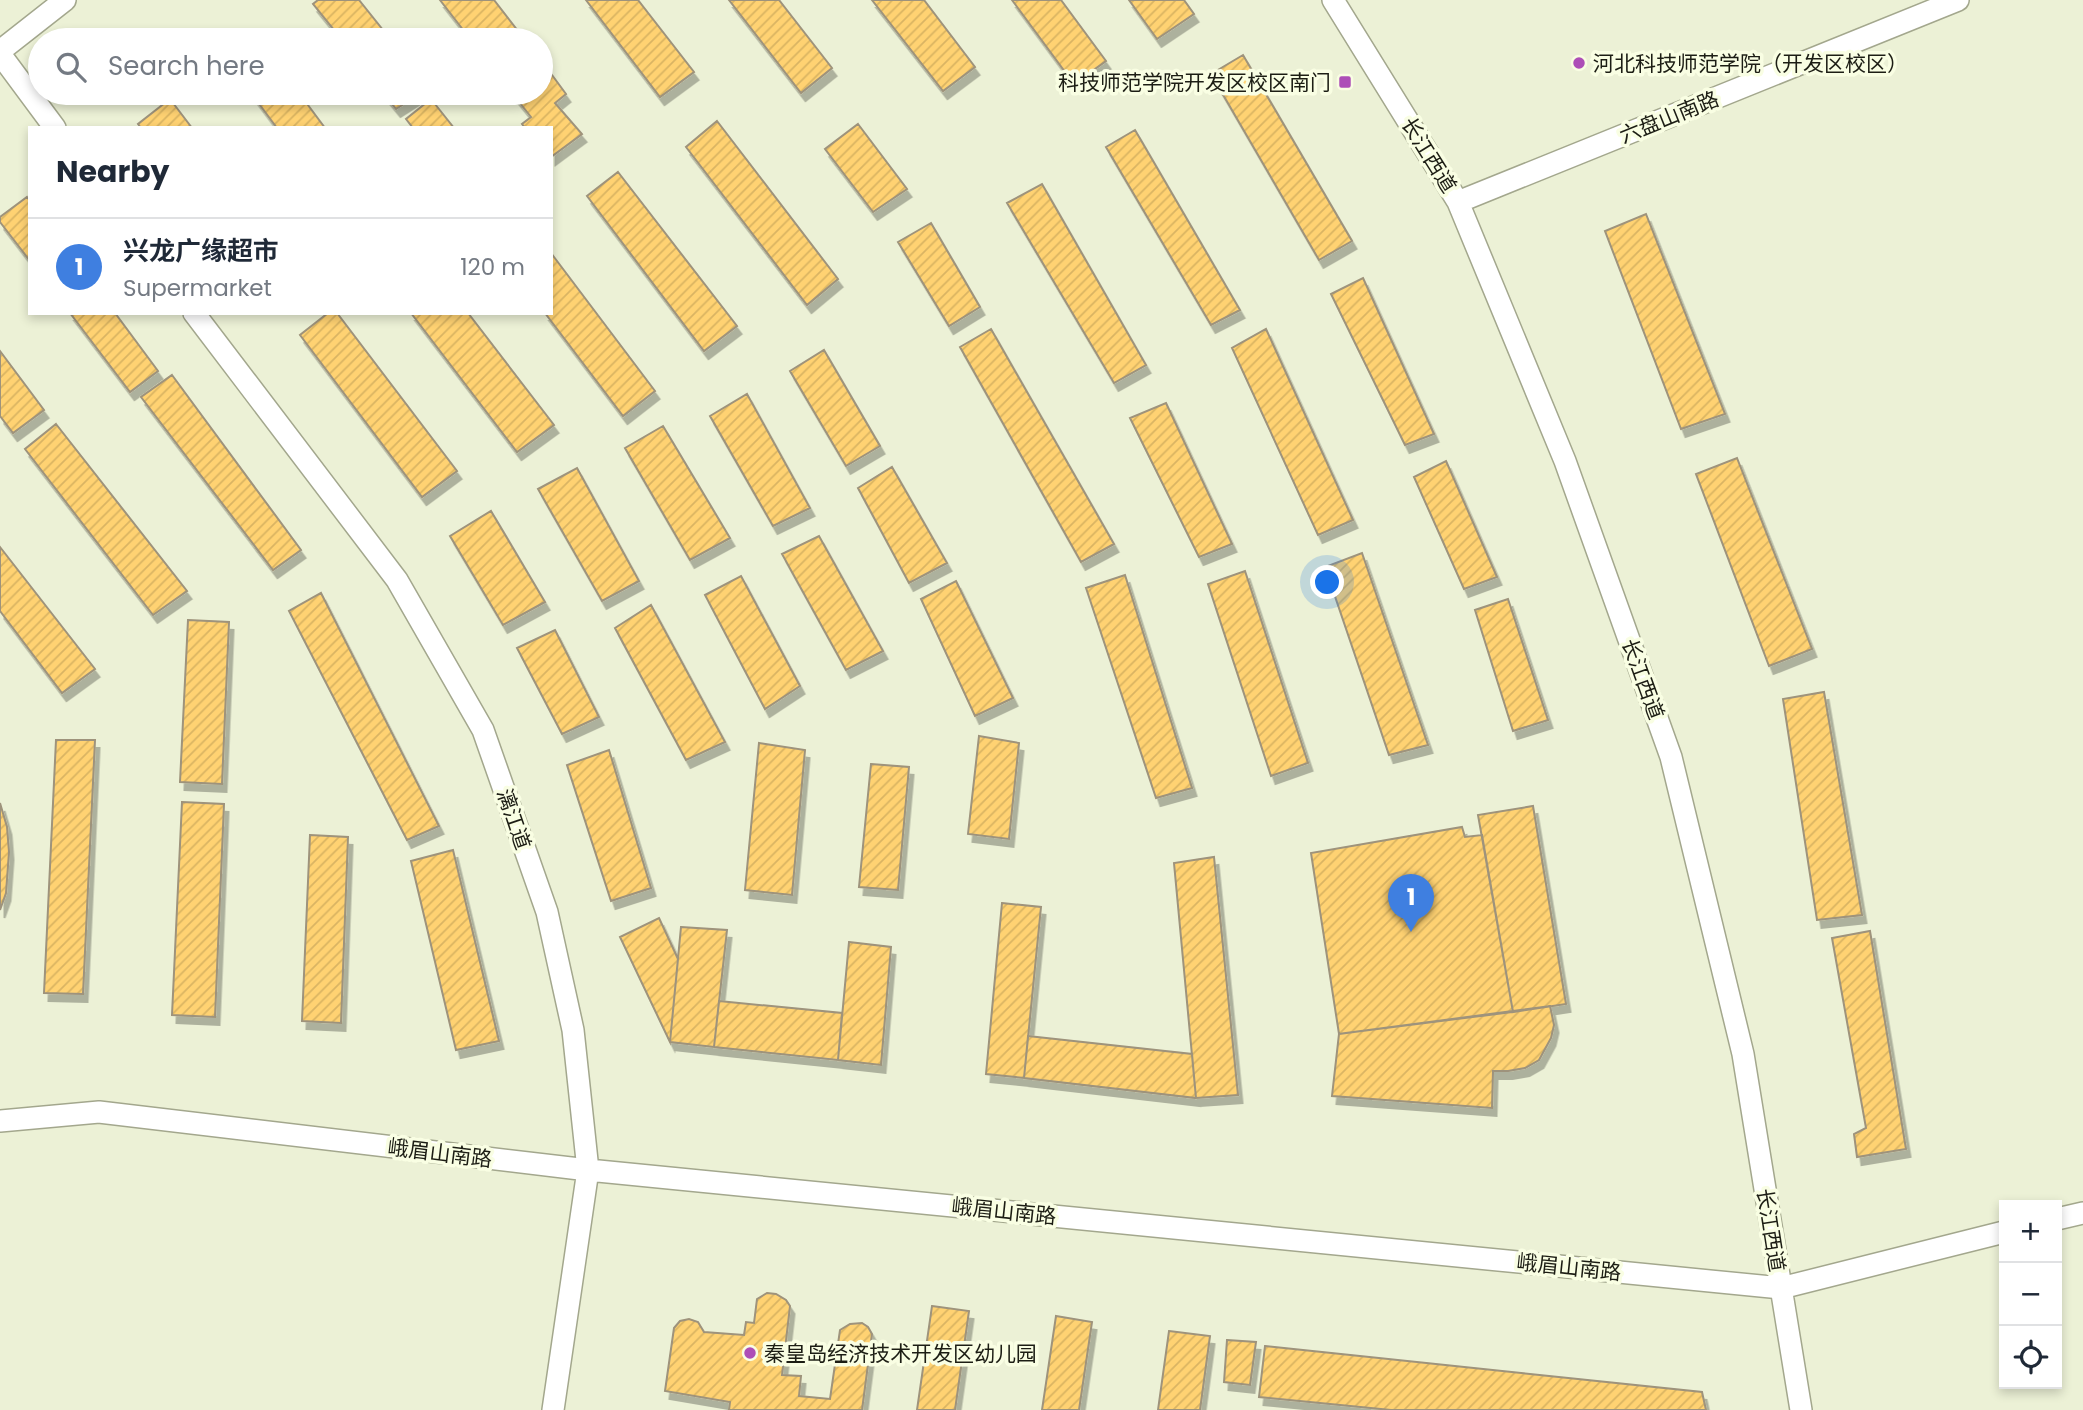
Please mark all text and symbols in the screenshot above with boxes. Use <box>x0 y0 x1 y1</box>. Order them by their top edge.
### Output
search box <box>28 28 553 105</box>
icon: search <box>52 48 90 86</box>
text: Search here <box>108 48 265 84</box>
place label: 河北科技师范学院（开发区校区） <box>1593 49 1908 78</box>
marker: 河北科技师范学院（开发区校区） <box>1571 55 1587 71</box>
place label: 科技师范学院开发区校区南门 <box>1058 68 1331 97</box>
marker: 科技师范学院开发区校区南门 <box>1337 74 1353 90</box>
street label: 六盘山南路 <box>1615 84 1723 150</box>
street label: 长江西道 <box>1394 112 1464 198</box>
text: Nearby <box>56 150 170 193</box>
text: 兴龙广缘超市 <box>123 233 279 269</box>
text: 1 <box>75 251 83 283</box>
text: 120 m <box>460 251 525 283</box>
text: Supermarket <box>123 272 272 304</box>
your location <box>1310 565 1344 599</box>
street label: 长江西道 <box>1615 635 1671 723</box>
street label: 漓江道 <box>490 784 538 854</box>
pin: 1 <box>1388 874 1434 932</box>
street label: 峨眉山南路 <box>386 1132 494 1174</box>
street label: 长江西道 <box>1750 1186 1792 1274</box>
street label: 峨眉山南路 <box>950 1191 1058 1231</box>
map controls <box>1999 1200 2062 1389</box>
button: + <box>1999 1200 2062 1263</box>
street label: 峨眉山南路 <box>1515 1247 1623 1287</box>
button: − <box>1999 1263 2062 1326</box>
button: locate <box>1999 1326 2062 1389</box>
place label: 秦皇岛经济技术开发区幼儿园 <box>764 1339 1037 1368</box>
marker: 秦皇岛经济技术开发区幼儿园 <box>742 1345 758 1361</box>

